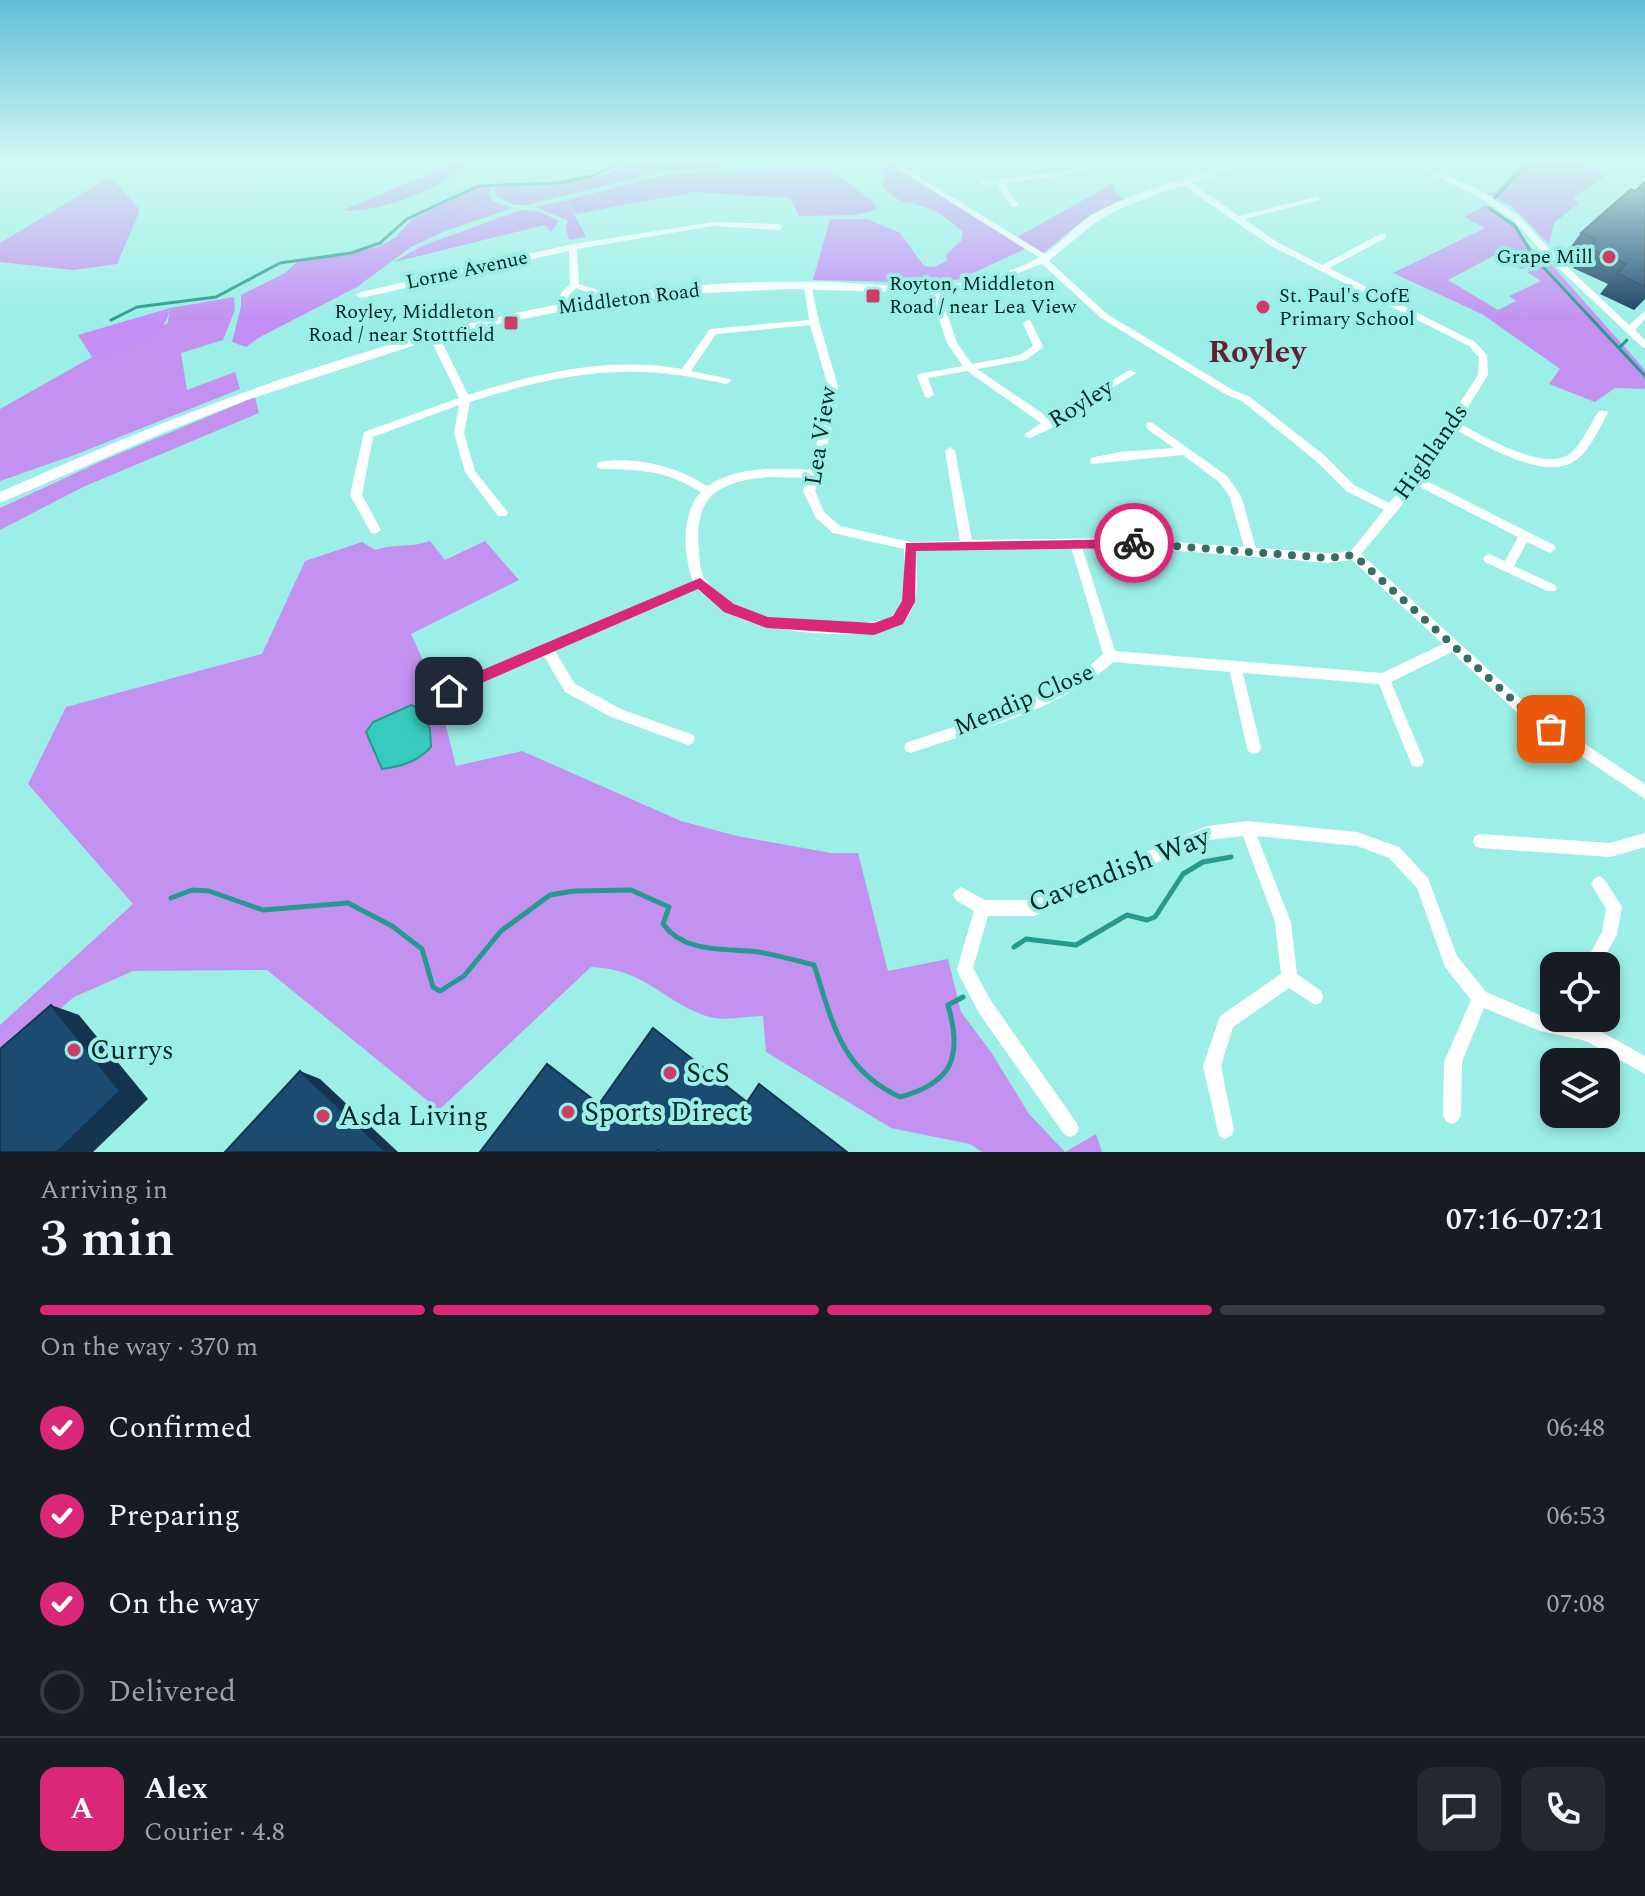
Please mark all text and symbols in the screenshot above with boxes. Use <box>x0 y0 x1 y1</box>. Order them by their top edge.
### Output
street label: Lorne Avenue <box>403 242 531 298</box>
place label: Grape Mill <box>1496 242 1593 272</box>
marker: Grape Mill <box>1600 248 1618 266</box>
place label: Royton, Middleton Road / near Lea View <box>889 269 1077 322</box>
street label: Middleton Road <box>556 275 702 323</box>
place label: St. Paul's CofE Primary School <box>1279 281 1415 334</box>
marker: Royton, Middleton Road / near Lea View <box>864 287 882 305</box>
place label: Royley, Middleton Road / near Stottfield <box>308 297 495 350</box>
marker: St. Paul's CofE Primary School <box>1254 298 1272 316</box>
marker: Royley, Middleton Road / near Stottfield <box>502 314 520 332</box>
district label: Royley <box>1208 328 1308 377</box>
street label: Royley <box>1042 369 1122 438</box>
street label: Lea View <box>795 383 847 488</box>
street label: Highlands <box>1385 396 1477 508</box>
courier <box>1094 503 1174 583</box>
icon: bike <box>1112 521 1156 565</box>
street label: Mendip Close <box>949 654 1099 746</box>
pin <box>415 657 483 725</box>
icon: home <box>427 669 471 713</box>
pin <box>1517 695 1585 763</box>
icon: bag <box>1529 707 1573 751</box>
street label: Cavendish Way <box>1022 815 1217 924</box>
map controls <box>1540 952 1620 1128</box>
button: locate <box>1540 952 1620 1032</box>
place label: Currys <box>90 1029 174 1072</box>
marker: Currys <box>65 1041 83 1059</box>
button: layers <box>1540 1048 1620 1128</box>
place label: ScS <box>686 1052 730 1095</box>
marker: ScS <box>661 1064 679 1082</box>
place label: Sports Direct <box>584 1091 749 1134</box>
place label: Asda Living <box>339 1095 488 1138</box>
marker: Sports Direct <box>559 1103 577 1121</box>
marker: Asda Living <box>314 1107 332 1125</box>
text: Arriving in <box>40 1170 168 1210</box>
text: 07:16–07:21 <box>1446 1197 1605 1243</box>
text: 3 min <box>40 1200 175 1279</box>
text: On the way · 370 m <box>40 1327 258 1367</box>
text: Confirmed <box>108 1405 252 1451</box>
icon: check <box>40 1406 84 1450</box>
text: 06:48 <box>1546 1408 1605 1448</box>
text: Preparing <box>108 1493 240 1539</box>
icon: check <box>40 1494 84 1538</box>
text: 06:53 <box>1546 1496 1605 1536</box>
text: On the way <box>108 1581 259 1627</box>
icon: check <box>40 1582 84 1626</box>
text: 07:08 <box>1546 1584 1605 1624</box>
text: Delivered <box>108 1669 236 1715</box>
text: Alex <box>144 1766 208 1812</box>
button: chat <box>1417 1767 1501 1851</box>
button: phone <box>1521 1767 1605 1851</box>
text: A <box>70 1786 94 1832</box>
text: Courier · 4.8 <box>144 1812 285 1852</box>

